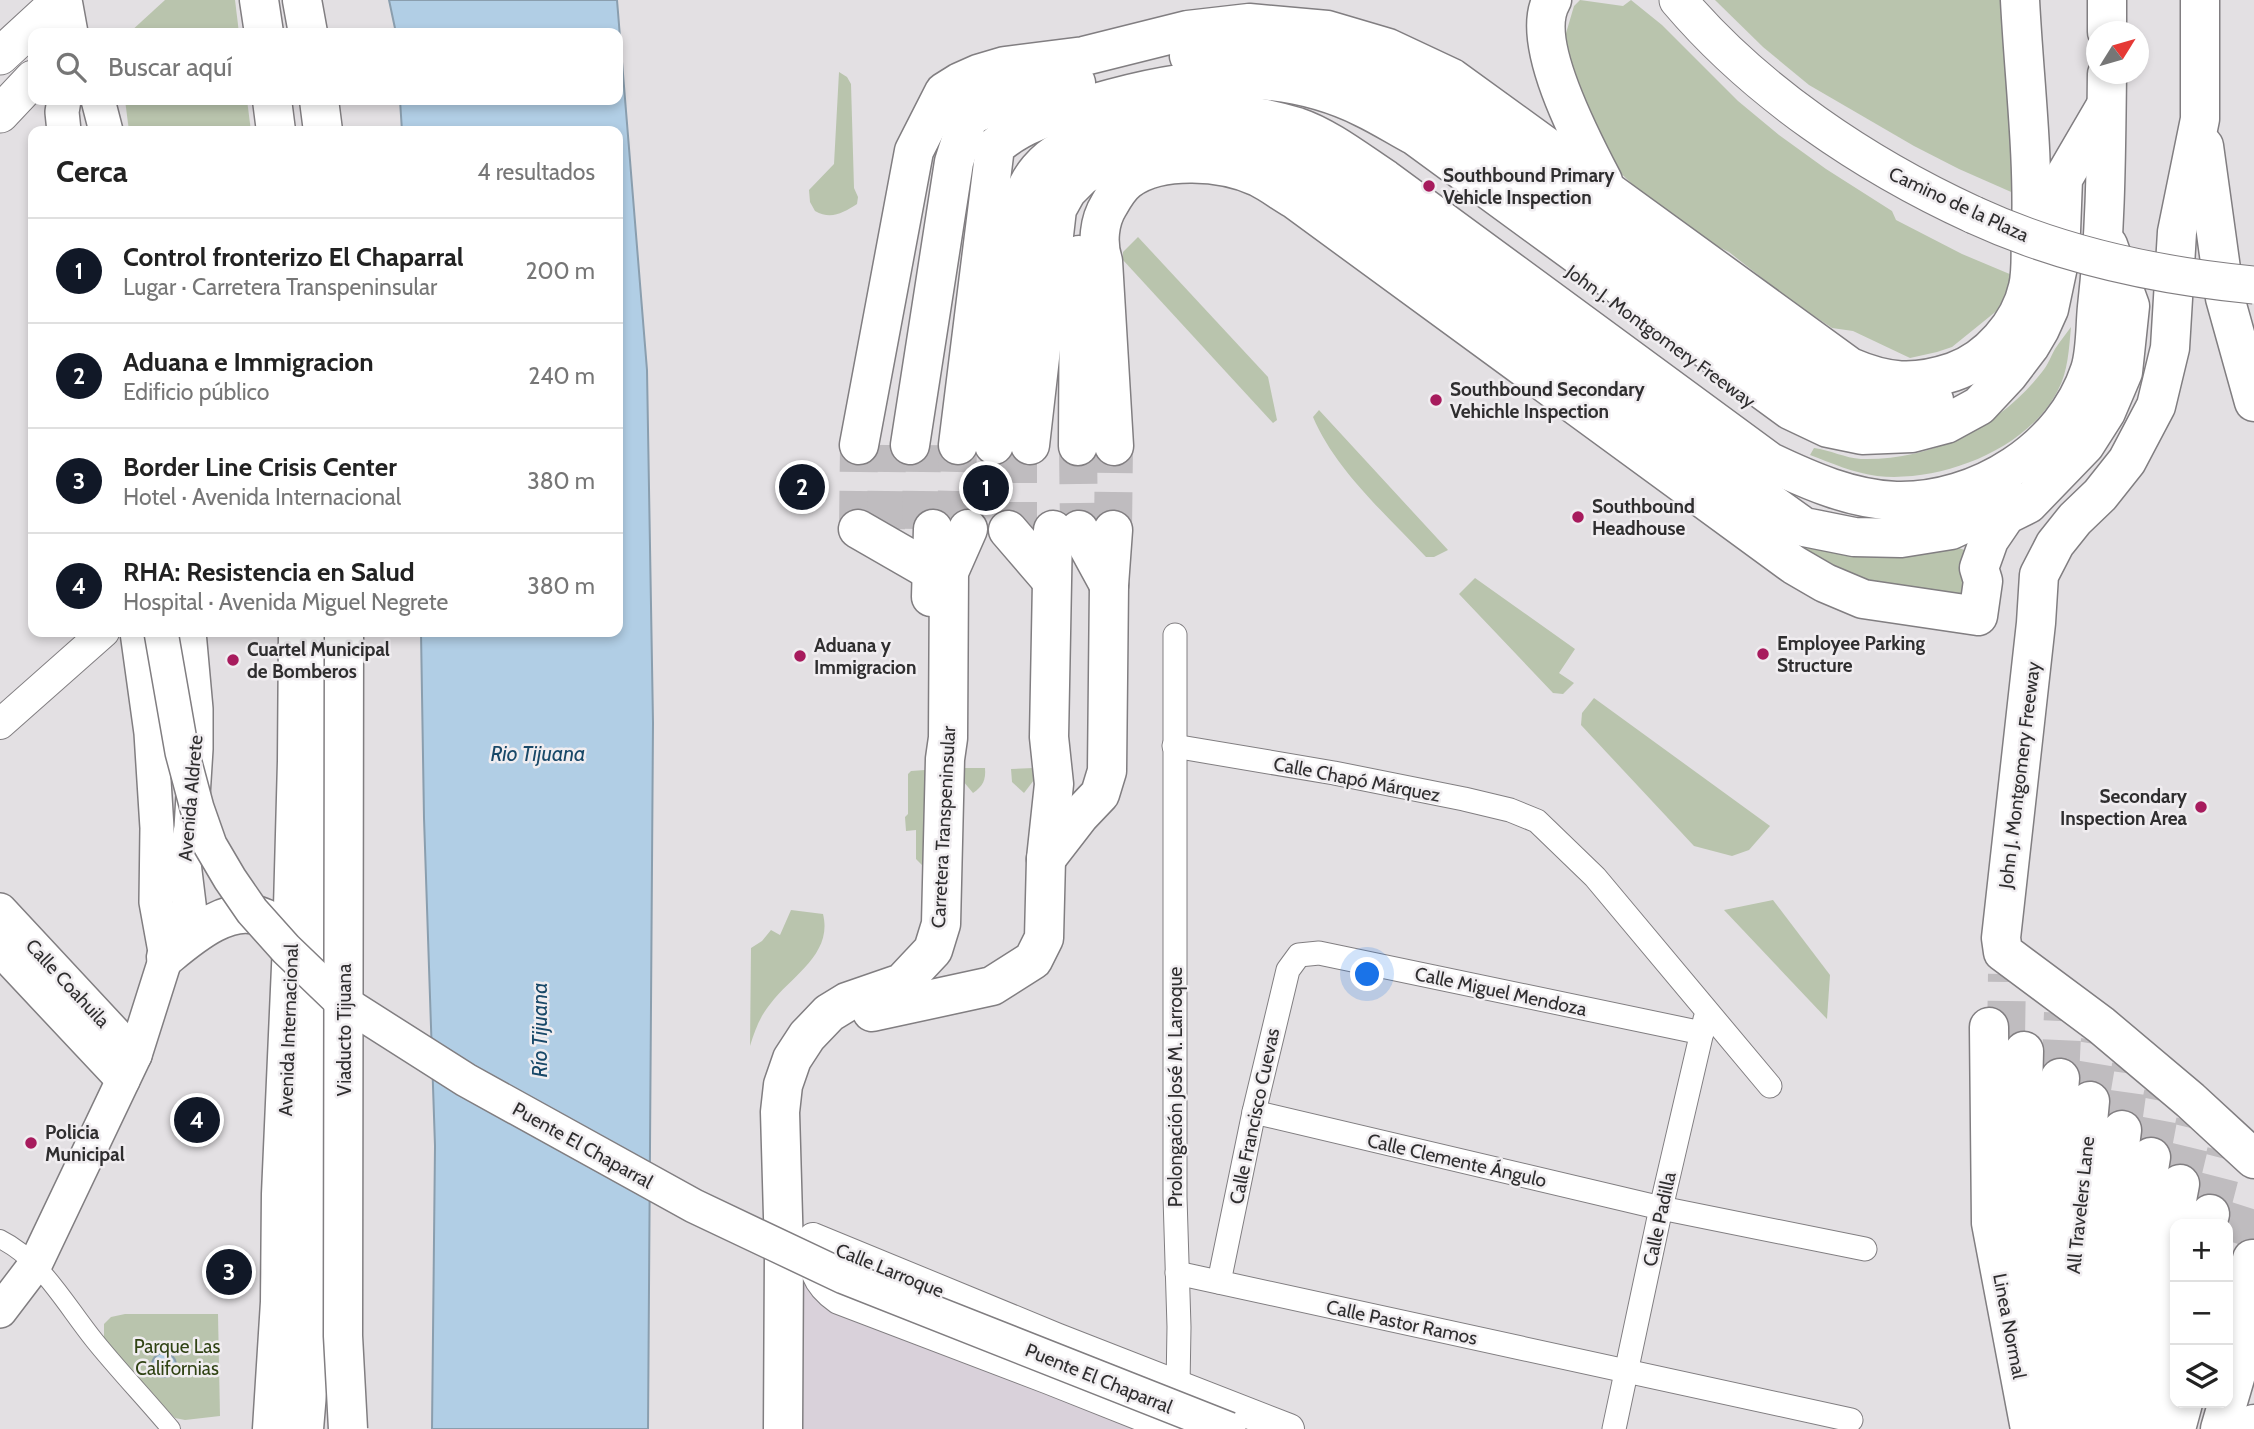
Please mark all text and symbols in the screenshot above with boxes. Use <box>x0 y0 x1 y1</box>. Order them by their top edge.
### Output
north arrow <box>2086 21 2149 84</box>
search box <box>28 28 623 105</box>
icon: search <box>52 48 90 86</box>
text: Buscar aquí <box>108 51 232 83</box>
text: Cerca <box>56 153 128 190</box>
text: 4 resultados <box>477 158 595 186</box>
street label: Camino de la Plaza <box>1885 162 2032 247</box>
place label: Southbound Primary Vehicle Inspection <box>1443 164 1615 209</box>
marker: Southbound Primary Vehicle Inspection <box>1421 178 1437 194</box>
text: Control fronterizo El Chaparral <box>123 241 464 273</box>
text: 1 <box>75 257 83 285</box>
text: 200 m <box>525 257 595 285</box>
street label: John J. Montgomery Freeway <box>1561 259 1760 413</box>
text: Lugar · Carretera Transpeninsular <box>123 273 437 301</box>
text: Aduana e Immigracion <box>123 346 374 378</box>
text: 2 <box>73 362 85 390</box>
text: 240 m <box>528 362 595 390</box>
text: Edificio público <box>123 378 270 406</box>
place label: Southbound Secondary Vehichle Inspection <box>1450 378 1645 423</box>
marker: Southbound Secondary Vehichle Inspection <box>1428 392 1444 408</box>
text: Border Line Crisis Center <box>123 451 397 483</box>
pin: 2 <box>779 461 825 513</box>
pin: 1 <box>963 462 1009 514</box>
text: 3 <box>73 467 85 495</box>
text: 380 m <box>527 467 595 495</box>
text: Hotel · Avenida Internacional <box>123 483 401 511</box>
place label: Southbound Headhouse <box>1592 495 1695 540</box>
marker: Southbound Headhouse <box>1570 509 1586 525</box>
text: RHA: Resistencia en Salud <box>123 556 415 588</box>
text: 4 <box>72 572 86 600</box>
text: 380 m <box>527 572 595 600</box>
text: Hospital · Avenida Miguel Negrete <box>123 588 448 616</box>
place label: Employee Parking Structure <box>1777 632 1925 677</box>
place label: Aduana y Immigracion <box>814 634 916 679</box>
place label: Cuartel Municipal de Bomberos <box>247 638 390 683</box>
marker: Employee Parking Structure <box>1755 646 1771 662</box>
marker: Aduana y Immigracion <box>792 648 808 664</box>
marker: Cuartel Municipal de Bomberos <box>225 652 241 668</box>
street label: John J. Montgomery Freeway <box>1994 660 2045 891</box>
street label: Carretera Transpeninsular <box>927 725 960 929</box>
street label: Avenida Aldrete <box>174 734 207 862</box>
water label: Rio Tijuana <box>491 741 585 767</box>
street label: Calle Chapó Márquez <box>1271 752 1442 807</box>
place label: Secondary Inspection Area <box>2060 785 2188 830</box>
marker: Secondary Inspection Area <box>2193 799 2209 815</box>
street label: Calle Coahuila <box>21 934 114 1032</box>
street label: Avenida Internacional <box>274 943 303 1117</box>
your location <box>1350 957 1384 991</box>
street label: Calle Miguel Mendoza <box>1413 962 1589 1021</box>
street label: Viaducto Tijuana <box>333 964 356 1096</box>
street label: Prolongación José M. Larroque <box>1164 966 1187 1207</box>
water label: Río Tijuana <box>527 983 553 1077</box>
street label: Calle Francisco Cuevas <box>1225 1026 1284 1206</box>
pin: 4 <box>174 1094 220 1146</box>
street label: Puente El Chaparral <box>509 1097 657 1194</box>
place label: Policia Municipal <box>45 1121 125 1166</box>
street label: Calle Clemente Ángulo <box>1365 1128 1549 1192</box>
marker: Policia Municipal <box>23 1135 39 1151</box>
street label: All Travelers Lane <box>2062 1135 2099 1275</box>
street label: Calle Padilla <box>1638 1170 1681 1268</box>
map controls <box>2170 1219 2233 1408</box>
button: + <box>2170 1219 2233 1282</box>
street label: Calle Larroque <box>832 1238 948 1303</box>
pin: 3 <box>206 1246 252 1298</box>
street label: Linea Normal <box>1988 1271 2031 1381</box>
button: − <box>2170 1282 2233 1345</box>
street label: Calle Pastor Ramos <box>1324 1295 1480 1350</box>
park label: Parque Las Californias <box>134 1335 220 1380</box>
street label: Puente El Chaparral <box>1022 1338 1176 1419</box>
button: layers <box>2170 1345 2233 1408</box>

